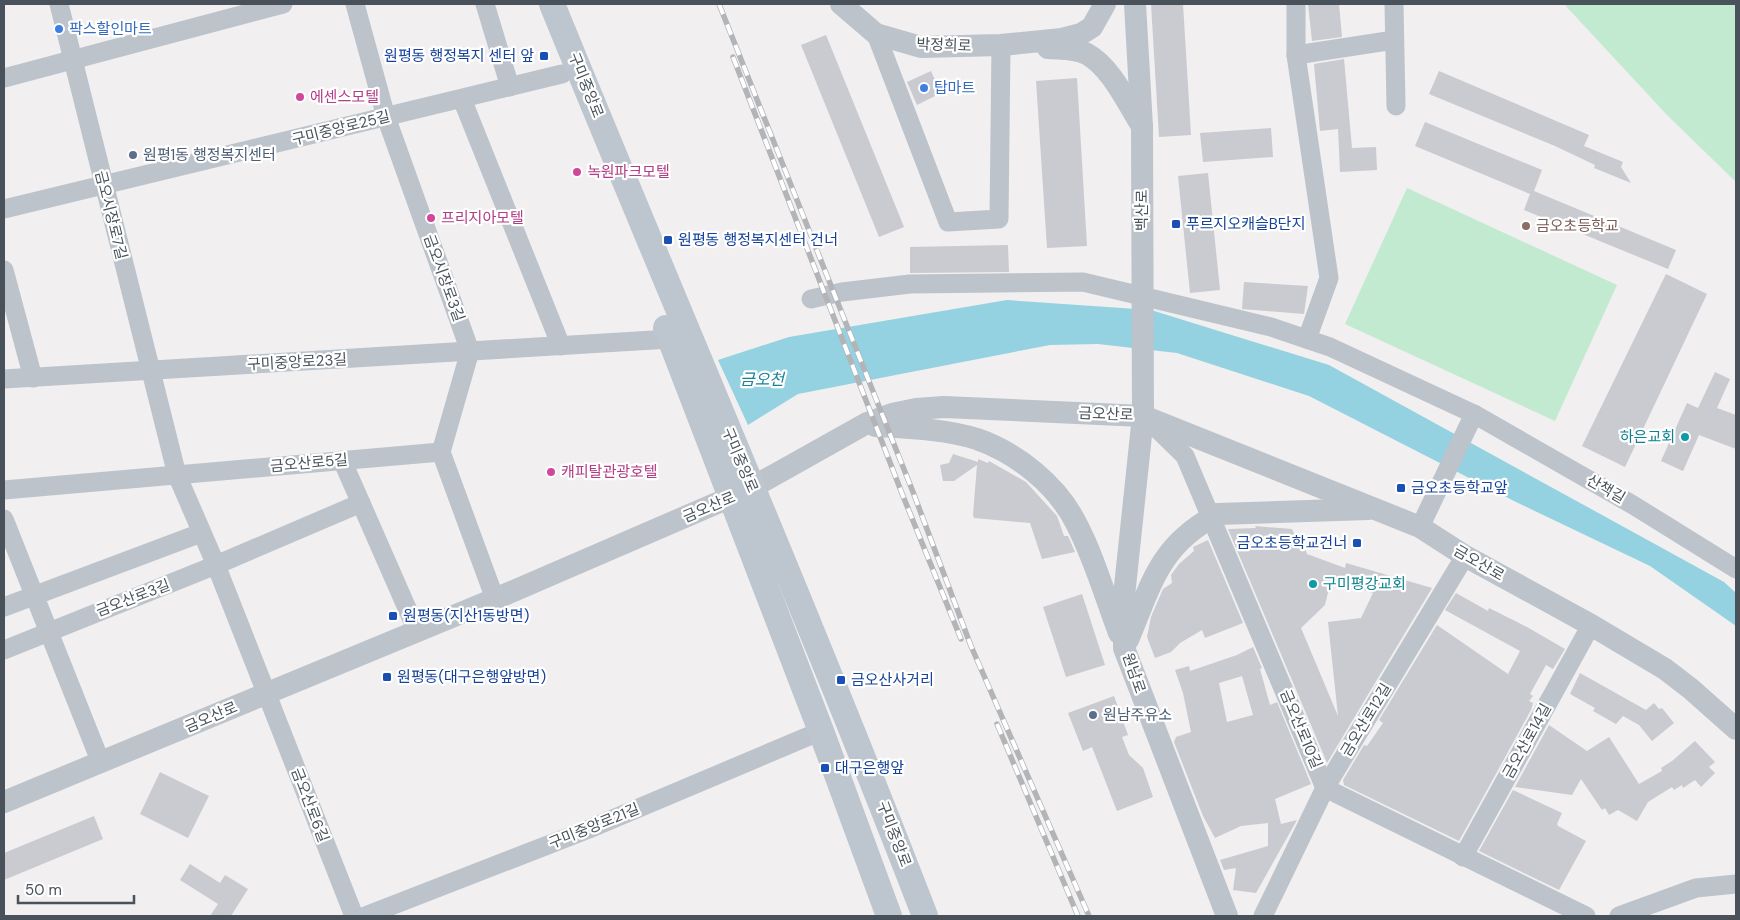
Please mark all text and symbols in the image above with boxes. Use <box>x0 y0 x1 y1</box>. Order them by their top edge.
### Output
place label: 팍스할인마트 <box>69 19 152 39</box>
marker: 팍스할인마트 <box>53 23 65 35</box>
street label: 박정희로 <box>916 34 972 56</box>
place label: 원평동 행정복지 센터 앞 <box>384 46 534 66</box>
street label: 구미중앙로 <box>564 49 608 121</box>
marker: 원평동 행정복지 센터 앞 <box>538 50 550 62</box>
place label: 탑마트 <box>934 78 976 98</box>
marker: 탑마트 <box>918 82 930 94</box>
place label: 에센스모텔 <box>310 87 379 107</box>
marker: 에센스모텔 <box>294 91 306 103</box>
street label: 구미중앙로25길 <box>290 106 392 150</box>
place label: 원평1동 행정복지센터 <box>143 145 276 165</box>
marker: 원평1동 행정복지센터 <box>127 149 139 161</box>
place label: 녹원파크모텔 <box>587 162 670 182</box>
marker: 녹원파크모텔 <box>571 166 583 178</box>
street label: 금오시장로7길 <box>90 169 132 261</box>
street label: 백산로 <box>1132 189 1152 231</box>
place label: 프리지아모텔 <box>441 208 524 228</box>
marker: 프리지아모텔 <box>425 212 437 224</box>
place label: 푸르지오캐슬B단지 <box>1186 214 1305 234</box>
place label: 금오초등학교 <box>1536 216 1619 236</box>
marker: 푸르지오캐슬B단지 <box>1170 218 1182 230</box>
marker: 금오초등학교 <box>1520 220 1532 232</box>
place label: 원평동 행정복지센터 건너 <box>678 230 838 250</box>
street label: 금오시장로3길 <box>419 232 469 324</box>
marker: 원평동 행정복지센터 건너 <box>662 234 674 246</box>
street label: 구미중앙로23길 <box>246 349 348 375</box>
water label: 금오천 <box>740 369 786 390</box>
street label: 금오산로 <box>1078 403 1134 425</box>
street label: 구미중앙로 <box>717 424 763 496</box>
place label: 하은교회 <box>1620 427 1675 447</box>
marker: 하은교회 <box>1679 431 1691 443</box>
street label: 금오산로5길 <box>269 450 349 476</box>
place label: 캐피탈관광호텔 <box>561 462 658 482</box>
marker: 캐피탈관광호텔 <box>545 466 557 478</box>
street label: 산책길 <box>1583 470 1629 508</box>
place label: 금오초등학교앞 <box>1411 478 1508 498</box>
marker: 금오초등학교앞 <box>1395 482 1407 494</box>
street label: 금오산로 <box>680 487 738 527</box>
place label: 금오초등학교건너 <box>1237 533 1347 553</box>
marker: 금오초등학교건너 <box>1351 537 1363 549</box>
street label: 금오산로 <box>1450 541 1508 585</box>
place label: 구미평강교회 <box>1323 574 1406 594</box>
street label: 금오산로3길 <box>93 575 173 621</box>
marker: 구미평강교회 <box>1307 578 1319 590</box>
place label: 원평동(지산1동방면) <box>403 606 529 626</box>
marker: 원평동(지산1동방면) <box>387 610 399 622</box>
street label: 원남로 <box>1118 650 1150 696</box>
place label: 원평동(대구은행앞방면) <box>397 667 546 687</box>
place label: 금오산사거리 <box>851 670 934 690</box>
marker: 원평동(대구은행앞방면) <box>381 671 393 683</box>
marker: 금오산사거리 <box>835 674 847 686</box>
street label: 금오산로12길 <box>1336 680 1396 760</box>
street label: 금오산로10길 <box>1275 686 1327 772</box>
street label: 금오산로 <box>182 697 240 737</box>
street label: 금오산로14길 <box>1498 700 1556 782</box>
place label: 원남주유소 <box>1103 705 1172 725</box>
marker: 원남주유소 <box>1087 709 1099 721</box>
place label: 대구은행앞 <box>835 758 904 778</box>
marker: 대구은행앞 <box>819 762 831 774</box>
street label: 금오산로6길 <box>287 765 333 845</box>
street label: 구미중앙로 <box>872 798 916 870</box>
street label: 구미중앙로21길 <box>546 799 642 853</box>
scale bar <box>18 872 134 904</box>
text: 50 m <box>25 880 62 900</box>

